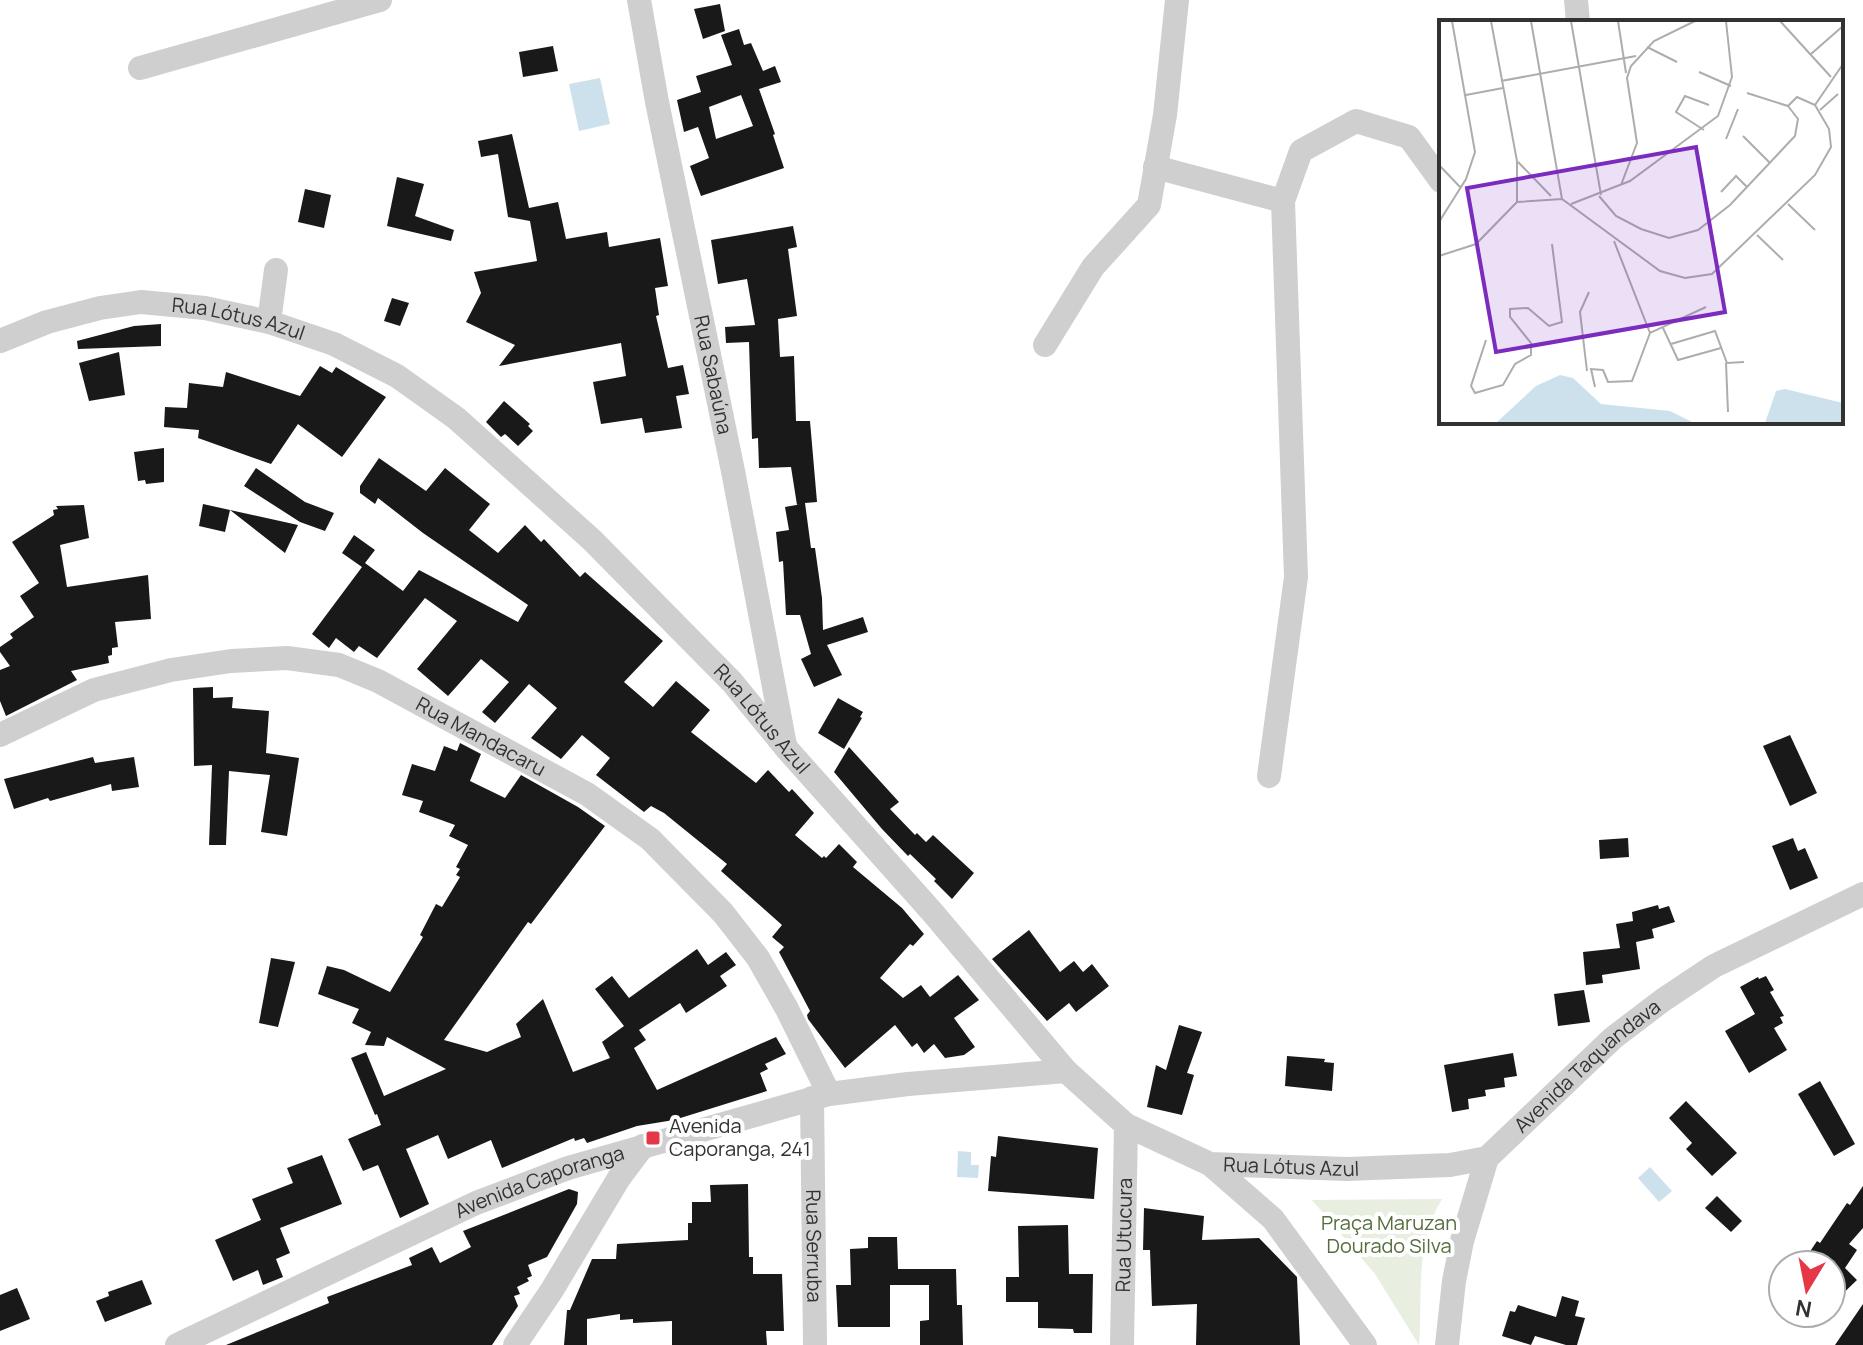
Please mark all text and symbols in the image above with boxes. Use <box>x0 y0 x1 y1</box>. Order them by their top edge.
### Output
inset map <box>1439 20 1843 424</box>
street label: Rua Lótus Azul <box>171 291 309 346</box>
street label: Rua Sabaúna <box>688 313 739 437</box>
street label: Rua Lótus Azul <box>708 658 816 779</box>
street label: Rua Mandacaru <box>411 690 551 782</box>
street label: Avenida Taquandava <box>1508 993 1666 1138</box>
place label: Avenida Caporanga, 241 <box>669 1112 811 1162</box>
marker: Avenida Caporanga, 241 <box>644 1129 662 1147</box>
street label: Avenida Caporanga <box>450 1139 627 1224</box>
street label: Rua Lótus Azul <box>1223 1150 1360 1182</box>
street label: Rua Utucura <box>1109 1178 1138 1292</box>
street label: Rua Serruba <box>800 1189 828 1303</box>
park label: Praça Maruzan Dourado Silva <box>1321 1209 1457 1259</box>
north arrow <box>1767 1249 1847 1329</box>
text: N <box>1793 1293 1814 1325</box>

